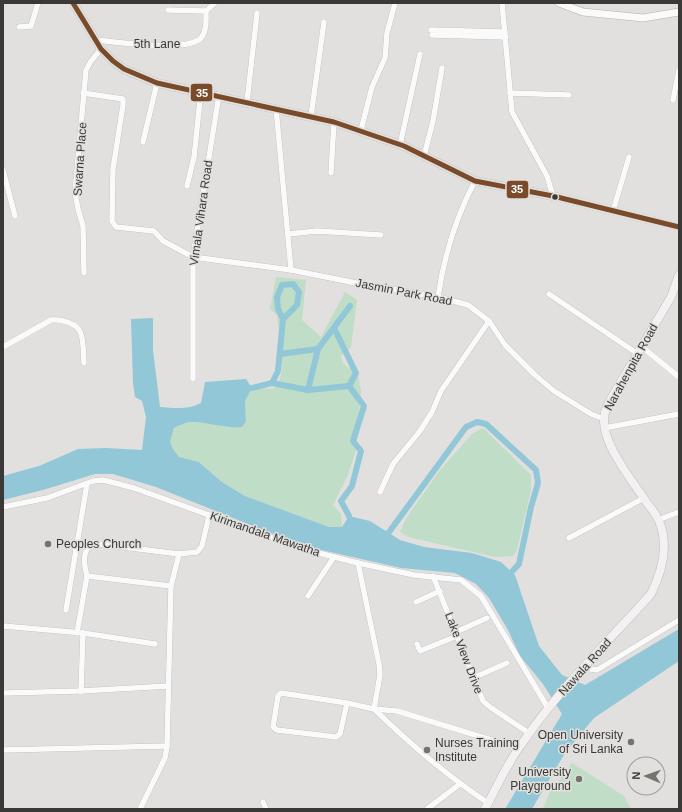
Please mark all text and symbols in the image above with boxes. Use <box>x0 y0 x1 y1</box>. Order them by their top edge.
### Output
street label: 5th Lane <box>134 37 181 51</box>
line badge: 35 <box>190 83 213 102</box>
text: 35 <box>196 87 208 99</box>
street label: Swarna Place <box>70 121 90 196</box>
street label: Vimala Vihara Road <box>187 159 215 267</box>
line badge: 35 <box>506 180 529 199</box>
text: 35 <box>511 183 523 195</box>
unlabelled marker <box>550 192 560 202</box>
street label: Jasmin Park Road <box>355 276 453 308</box>
street label: Narahenpita Road <box>601 321 661 413</box>
street label: Kirimandala Mawatha <box>208 509 322 560</box>
place label: Peoples Church <box>56 537 141 551</box>
marker: Peoples Church <box>43 539 53 549</box>
street label: Lake View Drive <box>442 610 486 696</box>
street label: Nawala Road <box>556 636 614 698</box>
place label: Open University of Sri Lanka <box>538 728 623 756</box>
place label: Nurses Training Institute <box>435 736 519 764</box>
marker: Open University of Sri Lanka <box>626 737 636 747</box>
marker: Nurses Training Institute <box>422 745 432 755</box>
north arrow <box>626 756 666 796</box>
place label: University Playground <box>510 765 571 793</box>
text: N <box>630 771 642 780</box>
marker: University Playground <box>574 774 584 784</box>

